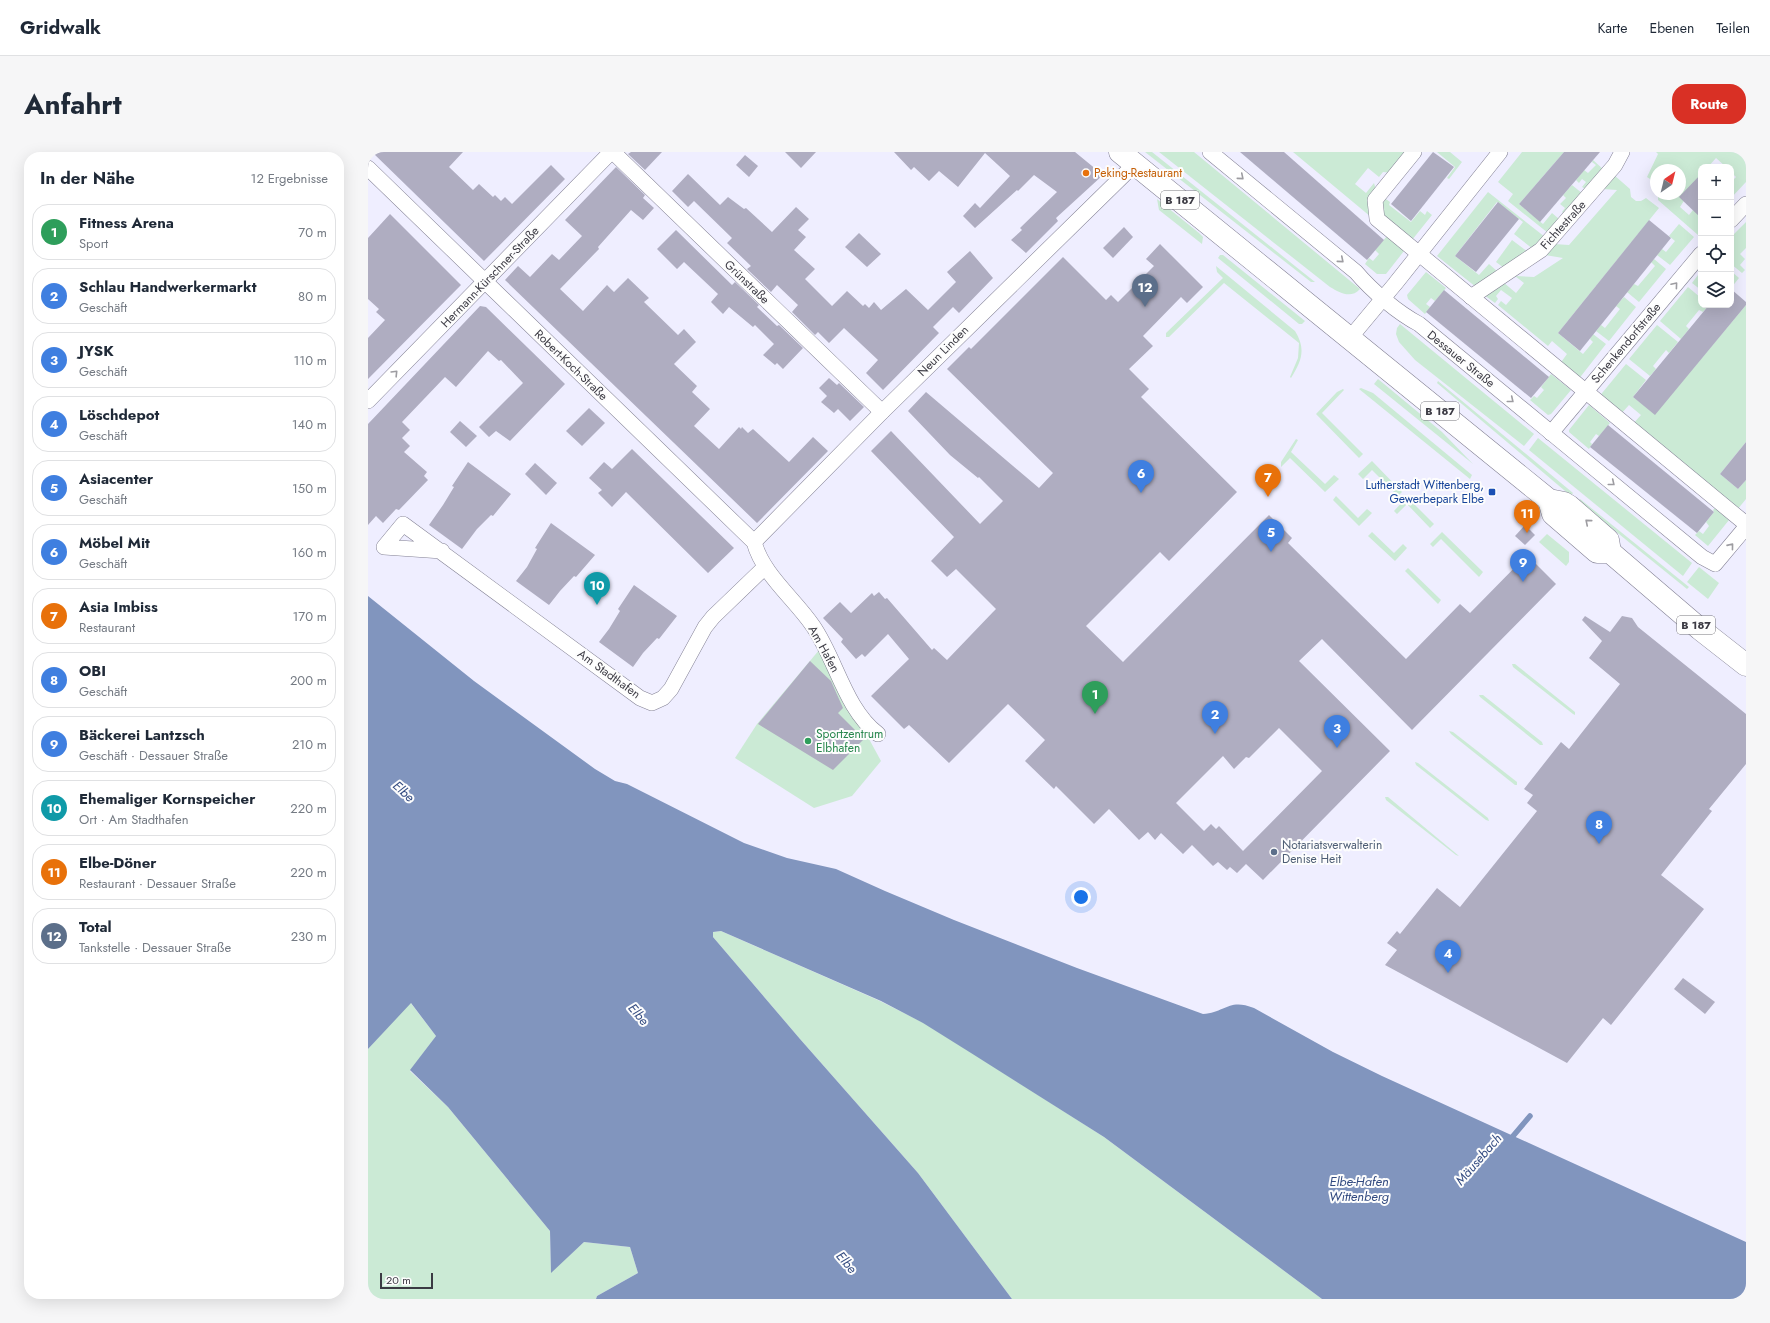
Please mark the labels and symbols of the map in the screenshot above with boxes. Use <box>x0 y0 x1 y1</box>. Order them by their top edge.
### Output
place label: Peking-Restaurant <box>1094 164 1182 182</box>
north arrow <box>1650 164 1686 200</box>
marker: Peking-Restaurant <box>1081 168 1091 178</box>
one-way arrow <box>1236 172 1243 179</box>
road number: B 187 <box>1161 191 1199 209</box>
street label: Fichtestraße <box>1536 196 1590 254</box>
street label: Hermann-Kürschner-Straße <box>437 222 543 332</box>
one-way arrow <box>1336 255 1343 262</box>
street label: Grünstraße <box>720 256 774 308</box>
pin: 12 <box>1132 274 1158 307</box>
one-way arrow <box>1670 282 1677 290</box>
street label: Schenkendorfstraße <box>1587 299 1665 387</box>
street label: Neun Linden <box>913 321 973 381</box>
street label: Robert-Koch-Straße <box>530 325 612 405</box>
street label: Dessauer Straße <box>1423 326 1499 392</box>
one-way arrow <box>390 371 398 378</box>
one-way arrow <box>1507 396 1514 403</box>
road number: B 187 <box>1421 402 1459 420</box>
pin: 6 <box>1128 460 1154 493</box>
pin: 7 <box>1255 464 1281 497</box>
place label: Lutherstadt Wittenberg, Gewerbepark Elbe <box>1366 476 1484 508</box>
one-way arrow <box>1607 478 1614 485</box>
marker: Lutherstadt Wittenberg, Gewerbepark Elbe <box>1487 487 1497 497</box>
pin: 11 <box>1514 500 1540 533</box>
pin: 5 <box>1258 519 1284 552</box>
one-way arrow <box>1585 520 1592 527</box>
one-way arrow <box>1726 543 1733 550</box>
pin: 9 <box>1510 549 1536 582</box>
pin: 10 <box>584 572 610 605</box>
road number: B 187 <box>1677 616 1715 634</box>
street label: Am Hafen <box>804 622 844 676</box>
street label: Am Stadthafen <box>574 645 644 703</box>
pin: 1 <box>1082 681 1108 714</box>
pin: 2 <box>1202 701 1228 734</box>
pin: 3 <box>1324 715 1350 748</box>
place label: Sportzentrum Elbhafen <box>816 725 883 757</box>
marker: Sportzentrum Elbhafen <box>803 736 813 746</box>
water label: Elbe <box>389 776 419 807</box>
pin: 8 <box>1586 811 1612 844</box>
place label: Notariatsverwalterin Denise Heit <box>1282 836 1382 868</box>
marker: Notariatsverwalterin Denise Heit <box>1269 847 1279 857</box>
your location <box>1071 887 1091 907</box>
pin: 4 <box>1435 940 1461 973</box>
water label: Elbe <box>624 999 654 1030</box>
water label: Mäusebach <box>1451 1129 1506 1189</box>
water label: Elbe-Hafen Wittenberg <box>1329 1172 1389 1206</box>
water label: Elbe <box>832 1247 862 1278</box>
scale bar <box>380 1271 433 1290</box>

